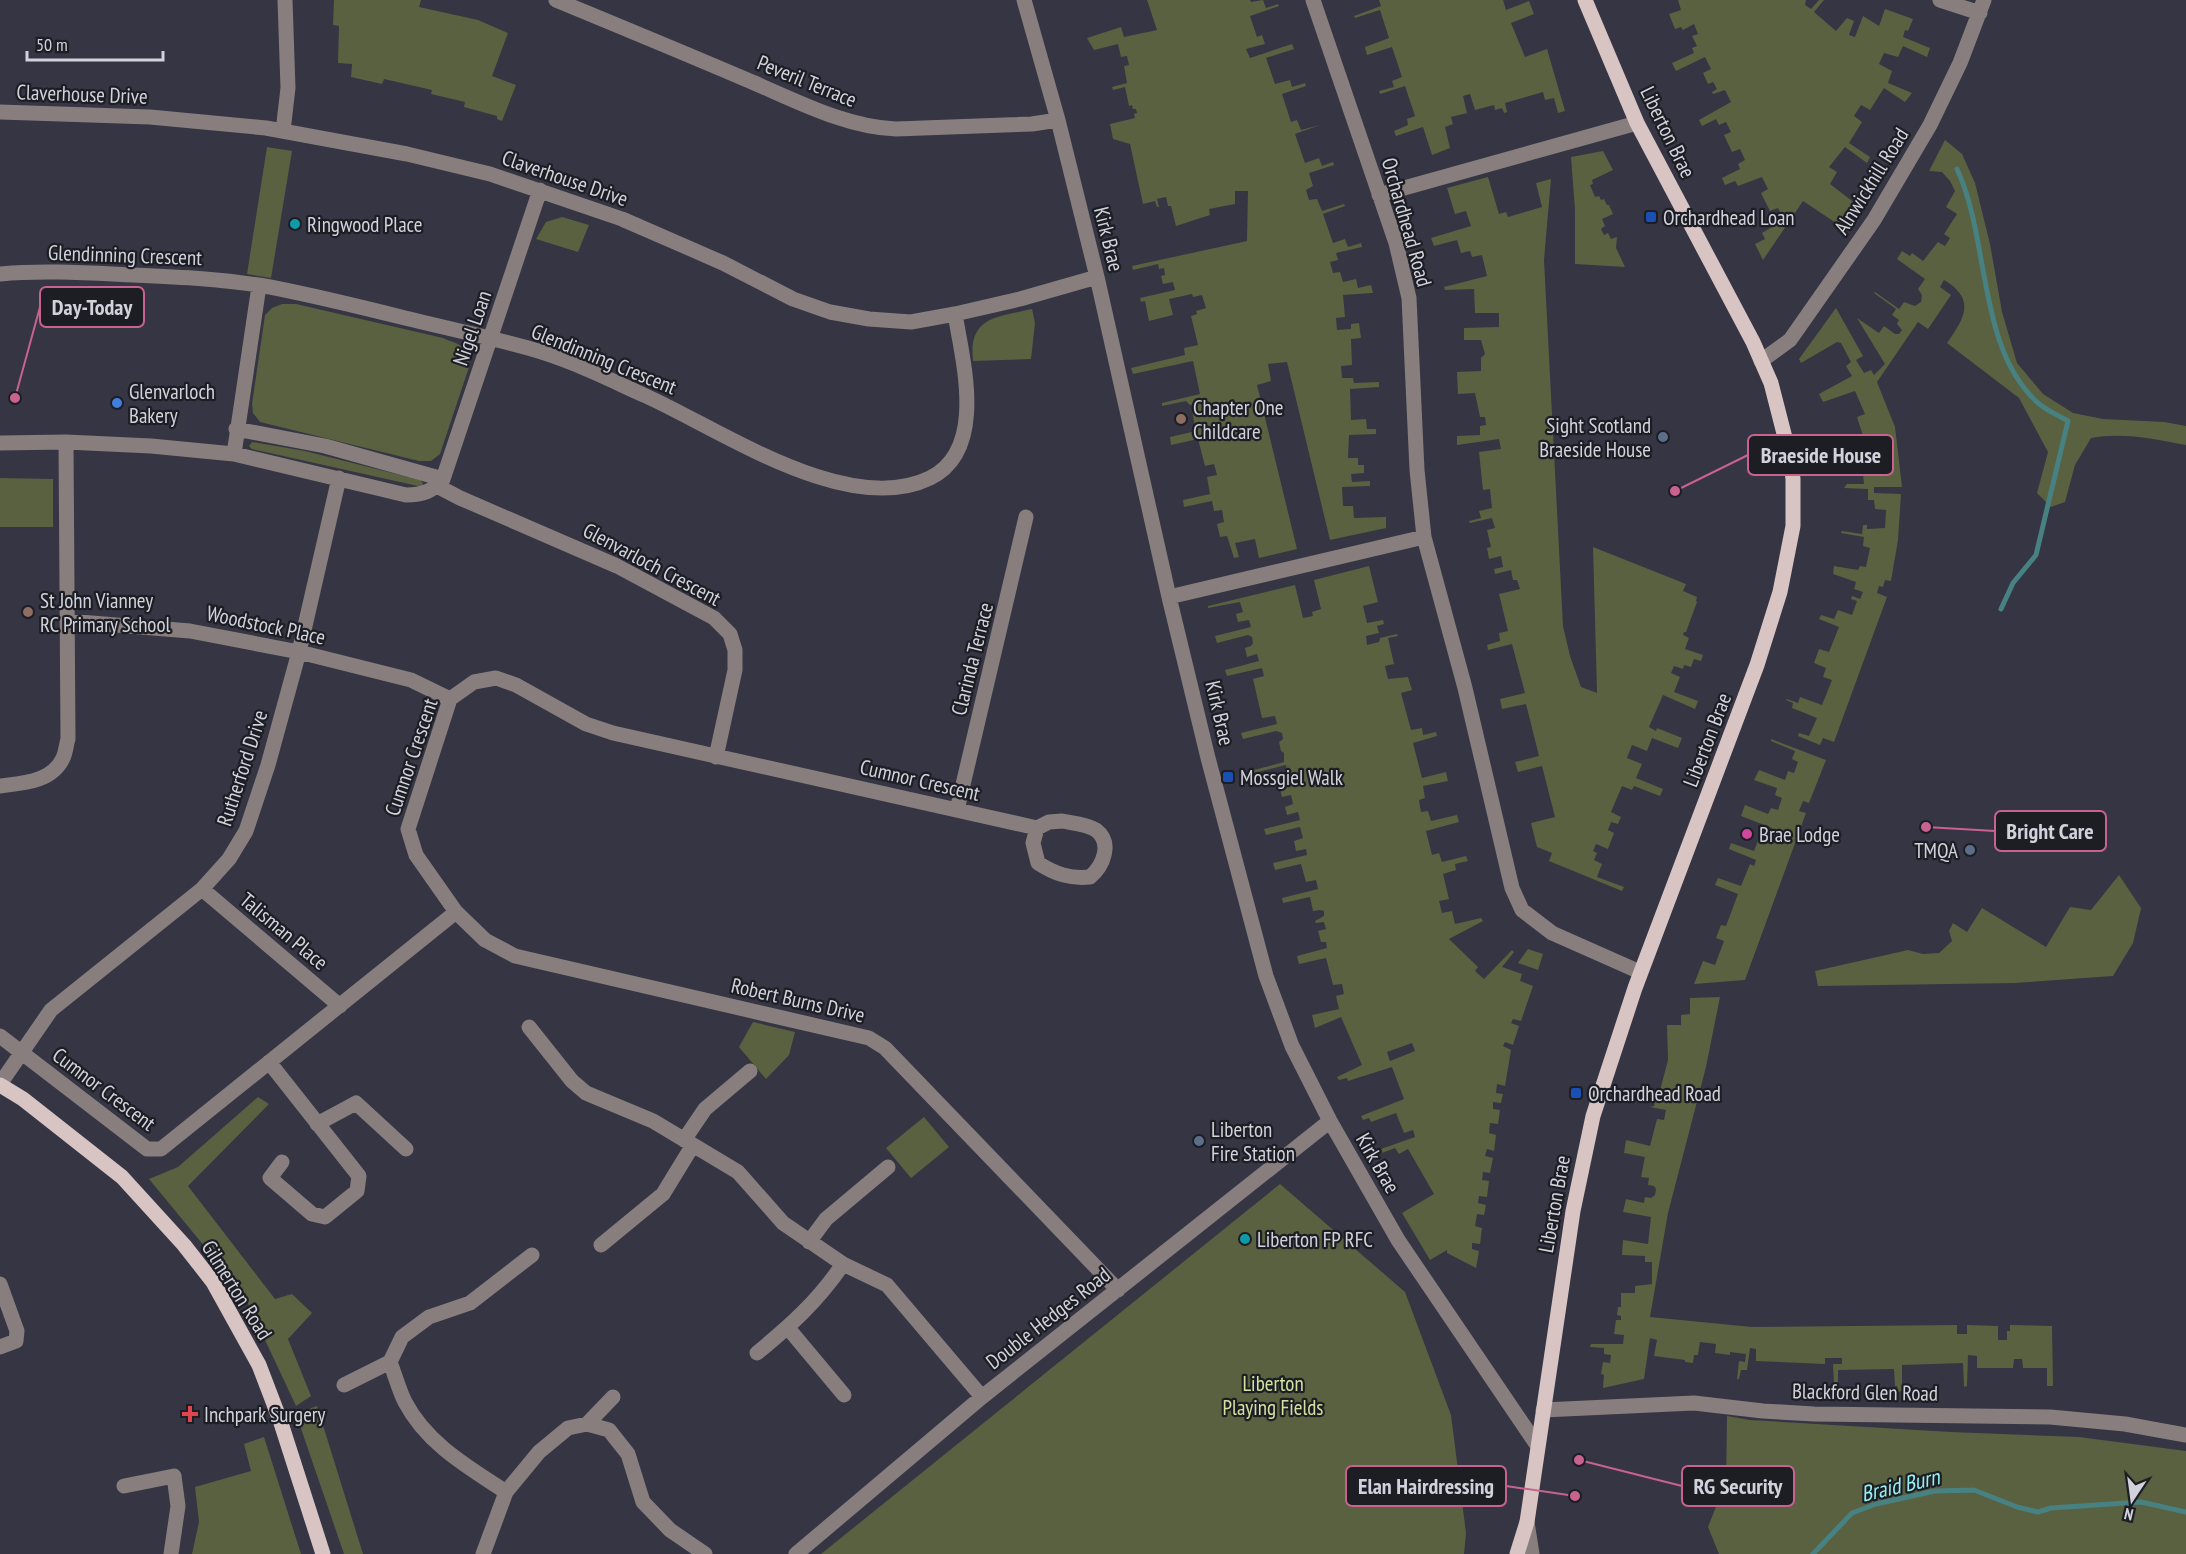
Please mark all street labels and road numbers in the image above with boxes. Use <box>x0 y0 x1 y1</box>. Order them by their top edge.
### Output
street label: Peveril Terrace <box>753 49 861 113</box>
street label: Claverhouse Drive <box>16 78 148 110</box>
street label: Liberton Brae <box>1634 82 1702 182</box>
street label: Alnwickhill Road <box>1828 123 1914 239</box>
street label: Claverhouse Drive <box>499 144 631 212</box>
street label: Orchardhead Road <box>1376 154 1438 290</box>
street label: Kirk Brae <box>1088 204 1130 274</box>
street label: Glendinning Crescent <box>47 239 203 271</box>
street label: Nigel Loan <box>447 287 497 369</box>
street label: Glendinning Crescent <box>527 318 681 400</box>
street label: Glenvarloch Crescent <box>578 516 726 612</box>
street label: Woodstock Place <box>204 599 328 651</box>
street label: Clarinda Terrace <box>945 600 999 718</box>
street label: Kirk Brae <box>1199 678 1241 748</box>
street label: Liberton Brae <box>1677 689 1737 791</box>
street label: Cumnor Crescent <box>378 695 444 819</box>
street label: Rutherford Drive <box>211 707 273 829</box>
street label: Cumnor Crescent <box>857 753 983 807</box>
street label: Talisman Place <box>234 886 334 976</box>
street label: Robert Burns Drive <box>729 972 867 1028</box>
street label: Cumnor Crescent <box>47 1041 161 1137</box>
street label: Kirk Brae <box>1350 1128 1406 1198</box>
street label: Liberton Brae <box>1532 1153 1576 1255</box>
street label: Gilmerton Road <box>196 1235 278 1345</box>
street label: Double Hedges Road <box>980 1261 1116 1375</box>
street label: Blackford Glen Road <box>1792 1377 1938 1407</box>

